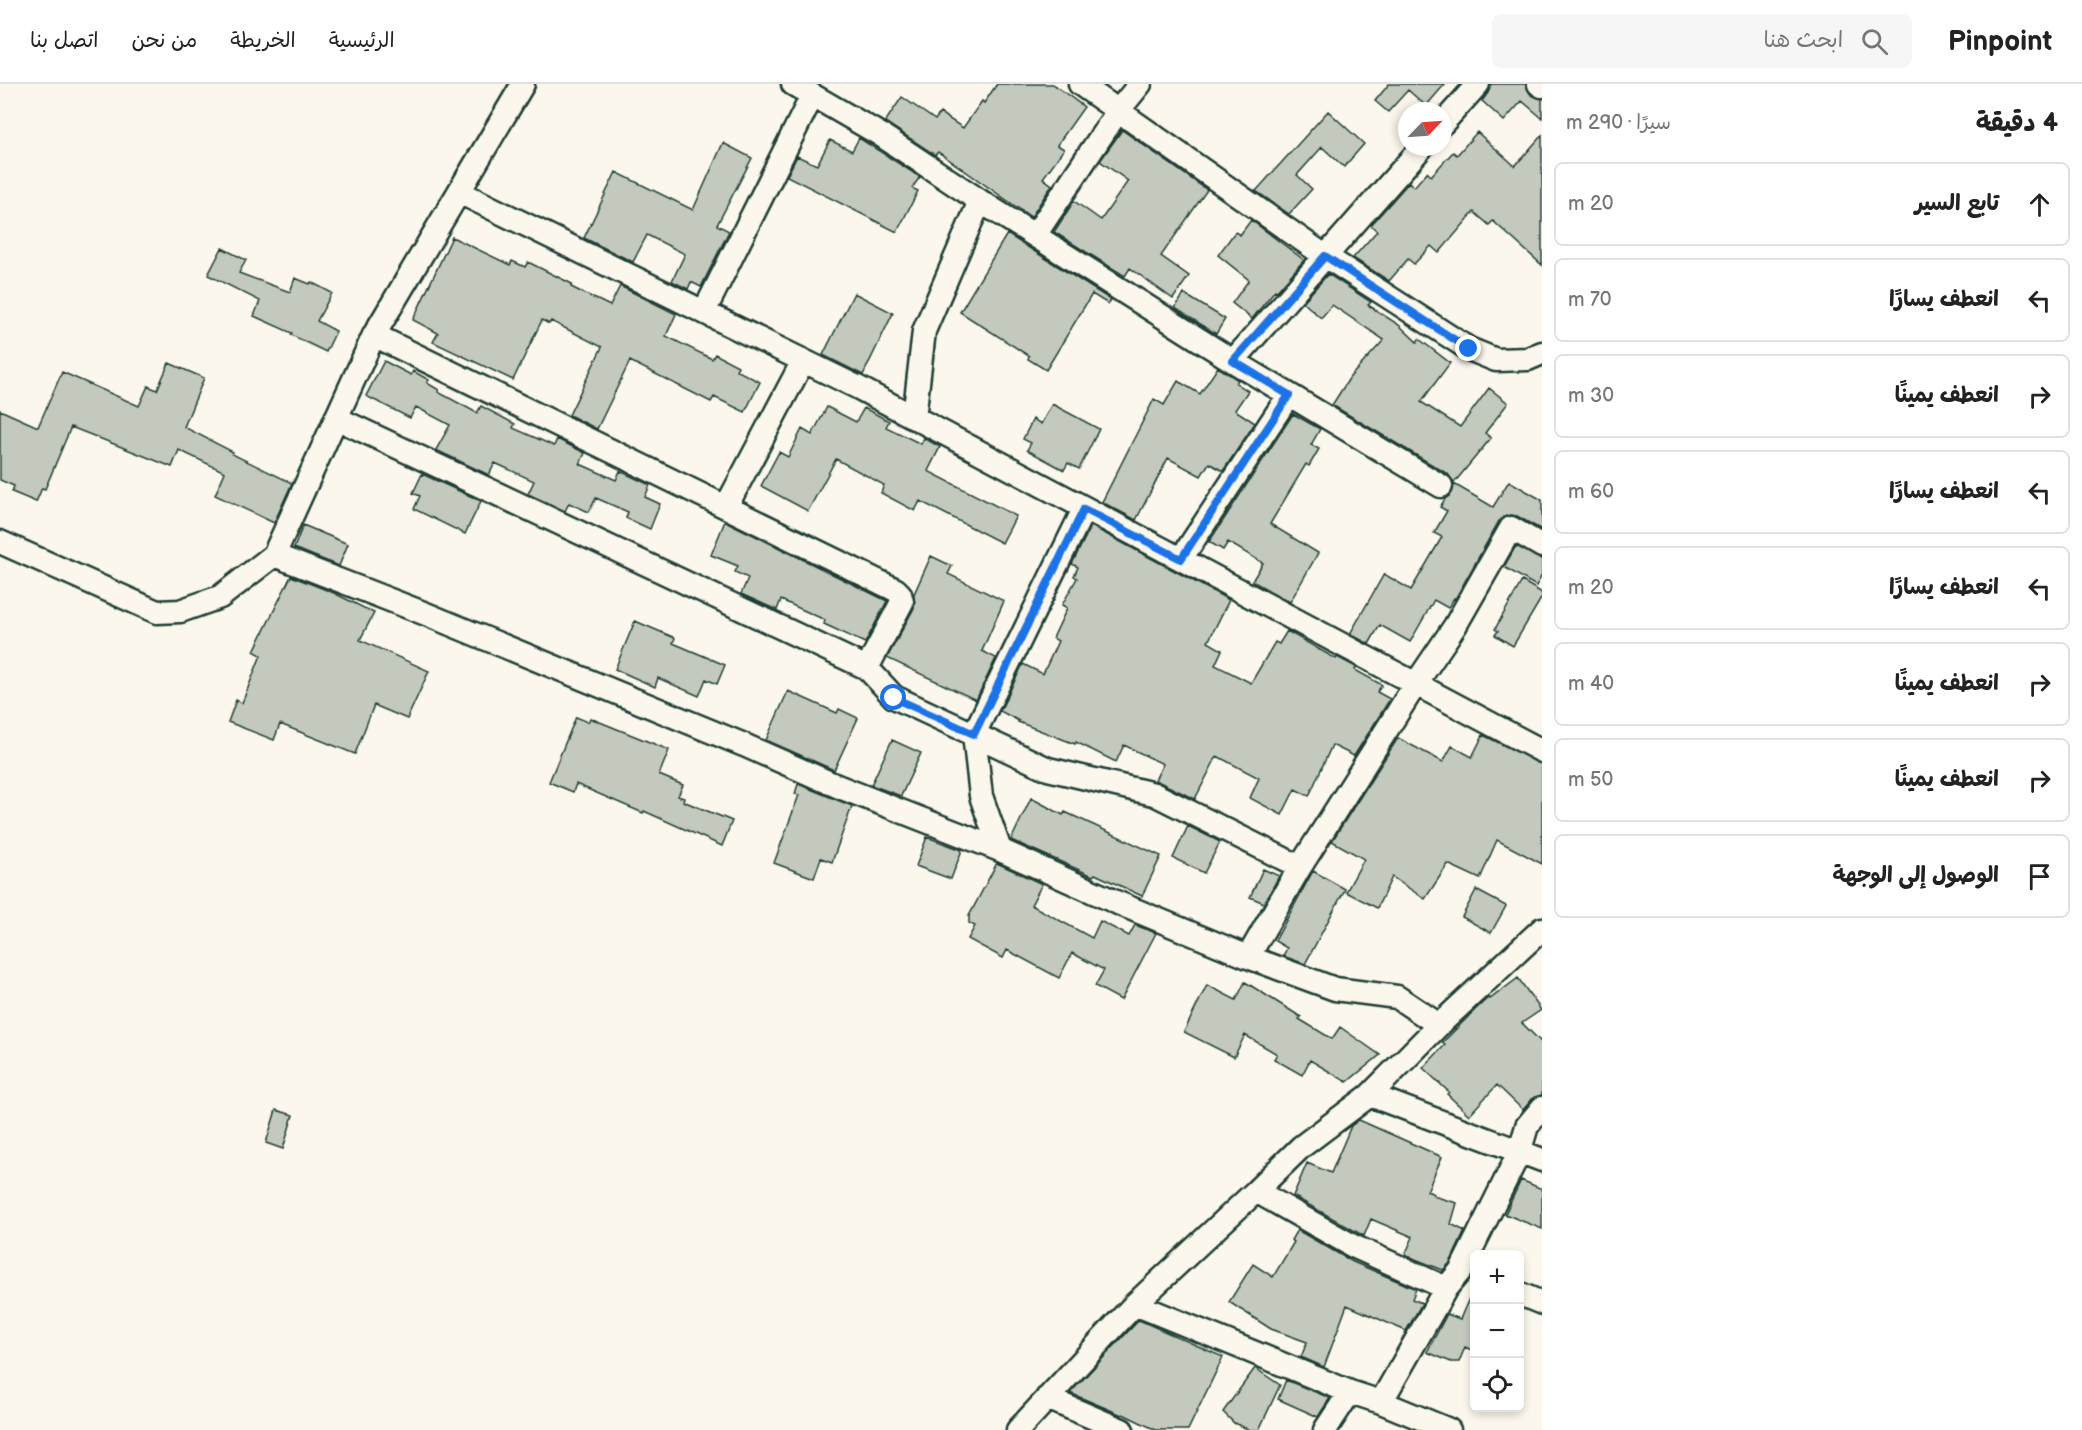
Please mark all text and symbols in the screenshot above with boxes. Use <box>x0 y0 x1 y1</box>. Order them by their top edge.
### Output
search box <box>1492 14 1912 68</box>
icon: search <box>1858 25 1891 58</box>
text: Pinpoint <box>1948 25 2052 58</box>
text: ابحث هنا <box>1764 27 1843 54</box>
text: اتصل بنا <box>30 28 98 53</box>
text: من نحن <box>131 28 197 53</box>
text: الخريطة <box>230 28 296 53</box>
text: الرئيسية <box>329 28 395 53</box>
north arrow <box>1398 102 1452 156</box>
text: 4 دقيقة <box>1976 108 2058 139</box>
text: سيرًا · 290 m <box>1566 111 1671 135</box>
icon: ahead <box>2023 188 2056 221</box>
text: تابع السير <box>1915 190 1999 217</box>
text: 20 m <box>1568 192 1614 216</box>
icon: left <box>2023 284 2056 317</box>
text: انعطف يسارًا <box>1889 286 1999 313</box>
text: 70 m <box>1568 288 1612 312</box>
route end <box>1455 335 1481 361</box>
icon: right <box>2023 380 2056 413</box>
text: انعطف يمينًا <box>1895 382 1999 409</box>
text: 30 m <box>1568 384 1614 408</box>
icon: left <box>2023 476 2056 509</box>
text: انعطف يسارًا <box>1889 478 1999 505</box>
text: 60 m <box>1568 480 1614 504</box>
icon: left <box>2023 572 2056 605</box>
text: انعطف يسارًا <box>1889 574 1999 601</box>
text: 20 m <box>1568 576 1614 600</box>
icon: right <box>2023 668 2056 701</box>
text: انعطف يمينًا <box>1895 670 1999 697</box>
text: 40 m <box>1568 672 1614 696</box>
route start <box>880 684 906 710</box>
icon: right <box>2023 764 2056 797</box>
text: انعطف يمينًا <box>1895 766 1999 793</box>
text: 50 m <box>1568 768 1613 792</box>
icon: arrive <box>2023 860 2056 893</box>
text: الوصول إلى الوجهة <box>1832 862 1999 889</box>
map controls <box>1470 1250 1524 1412</box>
button: + <box>1470 1250 1524 1304</box>
button: − <box>1470 1304 1524 1358</box>
button: locate <box>1470 1358 1524 1412</box>

